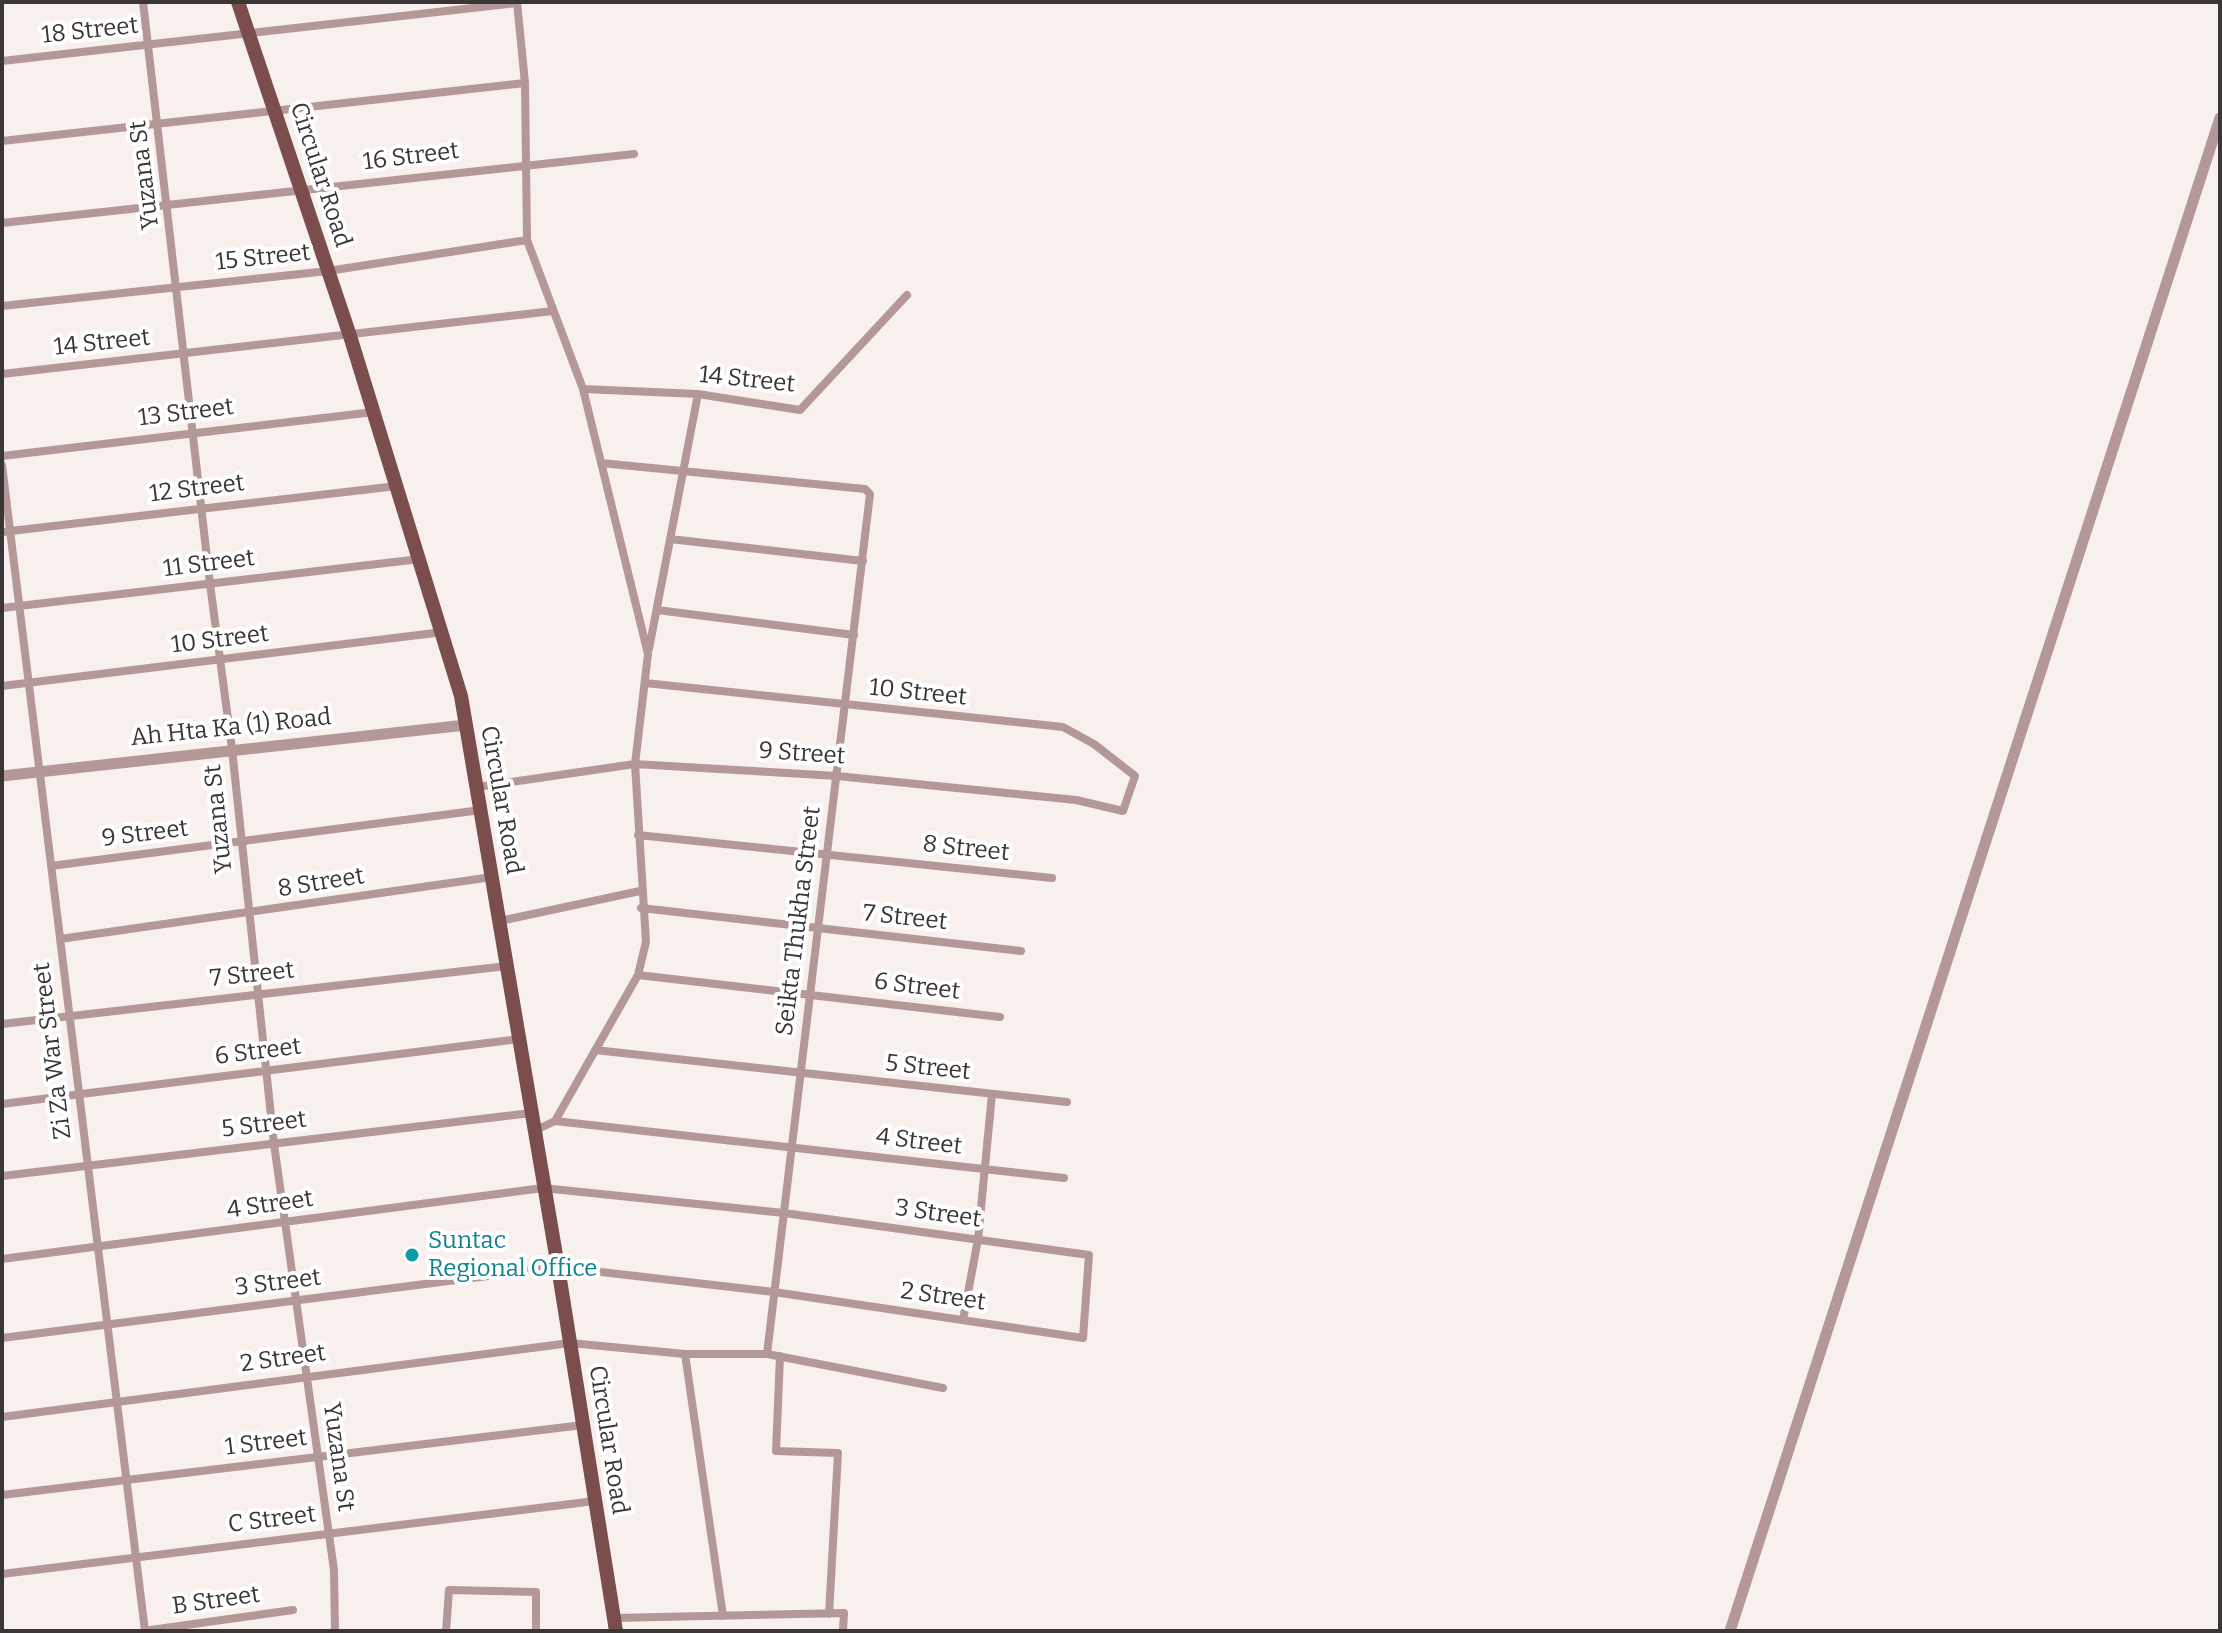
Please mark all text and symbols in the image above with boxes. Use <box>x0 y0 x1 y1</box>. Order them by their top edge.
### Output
street label: 18 Street <box>40 12 140 50</box>
street label: Circular Road <box>283 99 357 251</box>
street label: Yuzana St <box>124 119 166 231</box>
street label: 16 Street <box>361 137 461 177</box>
street label: 15 Street <box>214 239 312 277</box>
street label: 14 Street <box>53 324 151 362</box>
street label: 14 Street <box>698 361 796 399</box>
street label: 13 Street <box>137 393 235 433</box>
street label: 12 Street <box>148 469 246 509</box>
street label: 11 Street <box>162 544 256 584</box>
street label: 10 Street <box>170 620 270 660</box>
street label: 10 Street <box>868 674 968 712</box>
street label: Ah Hta Ka (1) Road <box>129 703 333 753</box>
street label: Circular Road <box>474 723 528 877</box>
street label: 9 Street <box>758 737 846 771</box>
street label: Yuzana St <box>199 763 239 875</box>
street label: Seikta Thukha Street <box>771 804 827 1038</box>
street label: 9 Street <box>100 814 190 854</box>
street label: 8 Street <box>921 830 1011 868</box>
street label: 8 Street <box>276 862 366 904</box>
street label: 7 Street <box>861 899 949 937</box>
street label: 7 Street <box>208 956 296 994</box>
street label: Zi Za War Street <box>28 961 78 1141</box>
street label: 6 Street <box>872 967 962 1007</box>
street label: 6 Street <box>213 1032 303 1072</box>
street label: 5 Street <box>884 1049 972 1087</box>
street label: 5 Street <box>220 1106 308 1144</box>
street label: 4 Street <box>874 1122 964 1162</box>
street label: 4 Street <box>225 1185 315 1225</box>
street label: 3 Street <box>893 1194 983 1234</box>
place label: Suntac Regional Office <box>428 1227 597 1283</box>
marker: Suntac Regional Office <box>403 1246 421 1264</box>
street label: 3 Street <box>233 1263 323 1303</box>
street label: 2 Street <box>899 1277 987 1317</box>
street label: 2 Street <box>239 1339 327 1379</box>
street label: Circular Road <box>582 1364 634 1516</box>
street label: Yuzana St <box>316 1401 360 1513</box>
street label: 1 Street <box>223 1424 309 1462</box>
street label: C Street <box>227 1500 317 1540</box>
street label: B Street <box>170 1581 262 1621</box>

